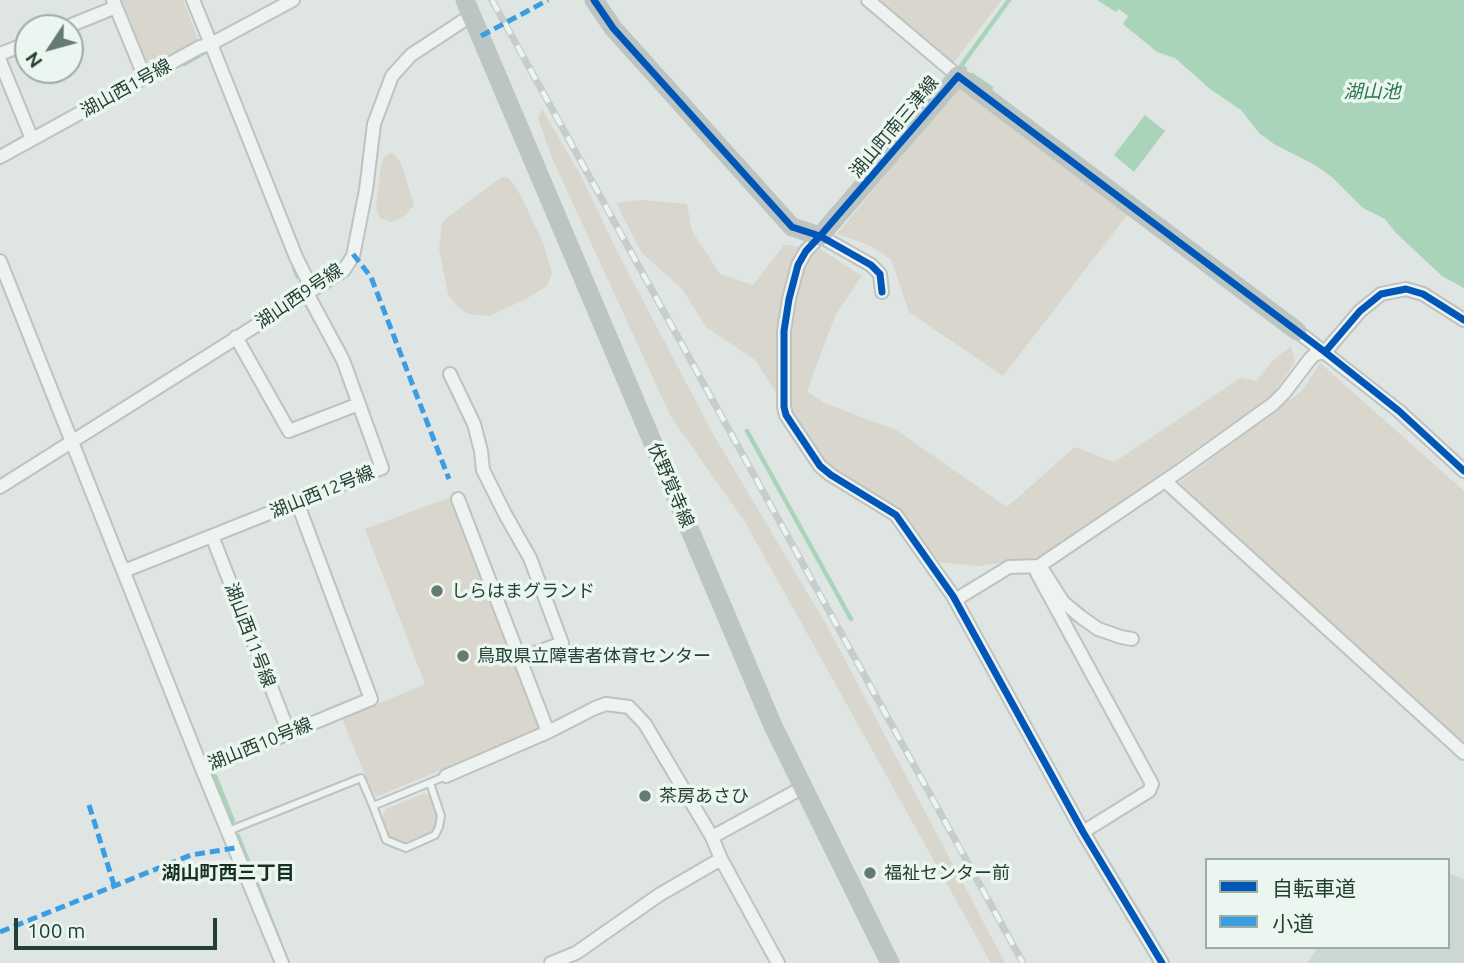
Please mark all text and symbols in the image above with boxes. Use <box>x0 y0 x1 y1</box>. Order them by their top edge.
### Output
north arrow <box>14 14 84 84</box>
text: N <box>21 48 47 72</box>
street label: 湖山西1号線 <box>77 54 175 122</box>
street label: 湖山町南三津線 <box>845 72 943 182</box>
water label: 湖山池 <box>1344 81 1400 103</box>
street label: 湖山西9号線 <box>251 259 347 333</box>
street label: 伏野覚寺線 <box>643 439 699 531</box>
street label: 湖山西12号線 <box>267 461 377 523</box>
street label: 湖山西11号線 <box>220 580 280 690</box>
place label: しらはまグランド <box>451 580 595 602</box>
marker: しらはまグランド <box>429 583 445 599</box>
place label: 鳥取県立障害者体育センター <box>477 645 711 667</box>
marker: 鳥取県立障害者体育センター <box>455 648 471 664</box>
street label: 湖山西10号線 <box>205 713 315 775</box>
place label: 茶房あさひ <box>659 785 749 807</box>
marker: 茶房あさひ <box>637 788 653 804</box>
legend <box>1205 858 1450 949</box>
district label: 湖山町西三丁目 <box>162 862 294 884</box>
place label: 福祉センター前 <box>884 862 1010 884</box>
marker: 福祉センター前 <box>862 865 878 881</box>
text: 自転車道 <box>1272 876 1356 900</box>
scale bar <box>18 904 220 948</box>
text: 小道 <box>1272 911 1314 935</box>
text: 100 m <box>27 918 85 942</box>

